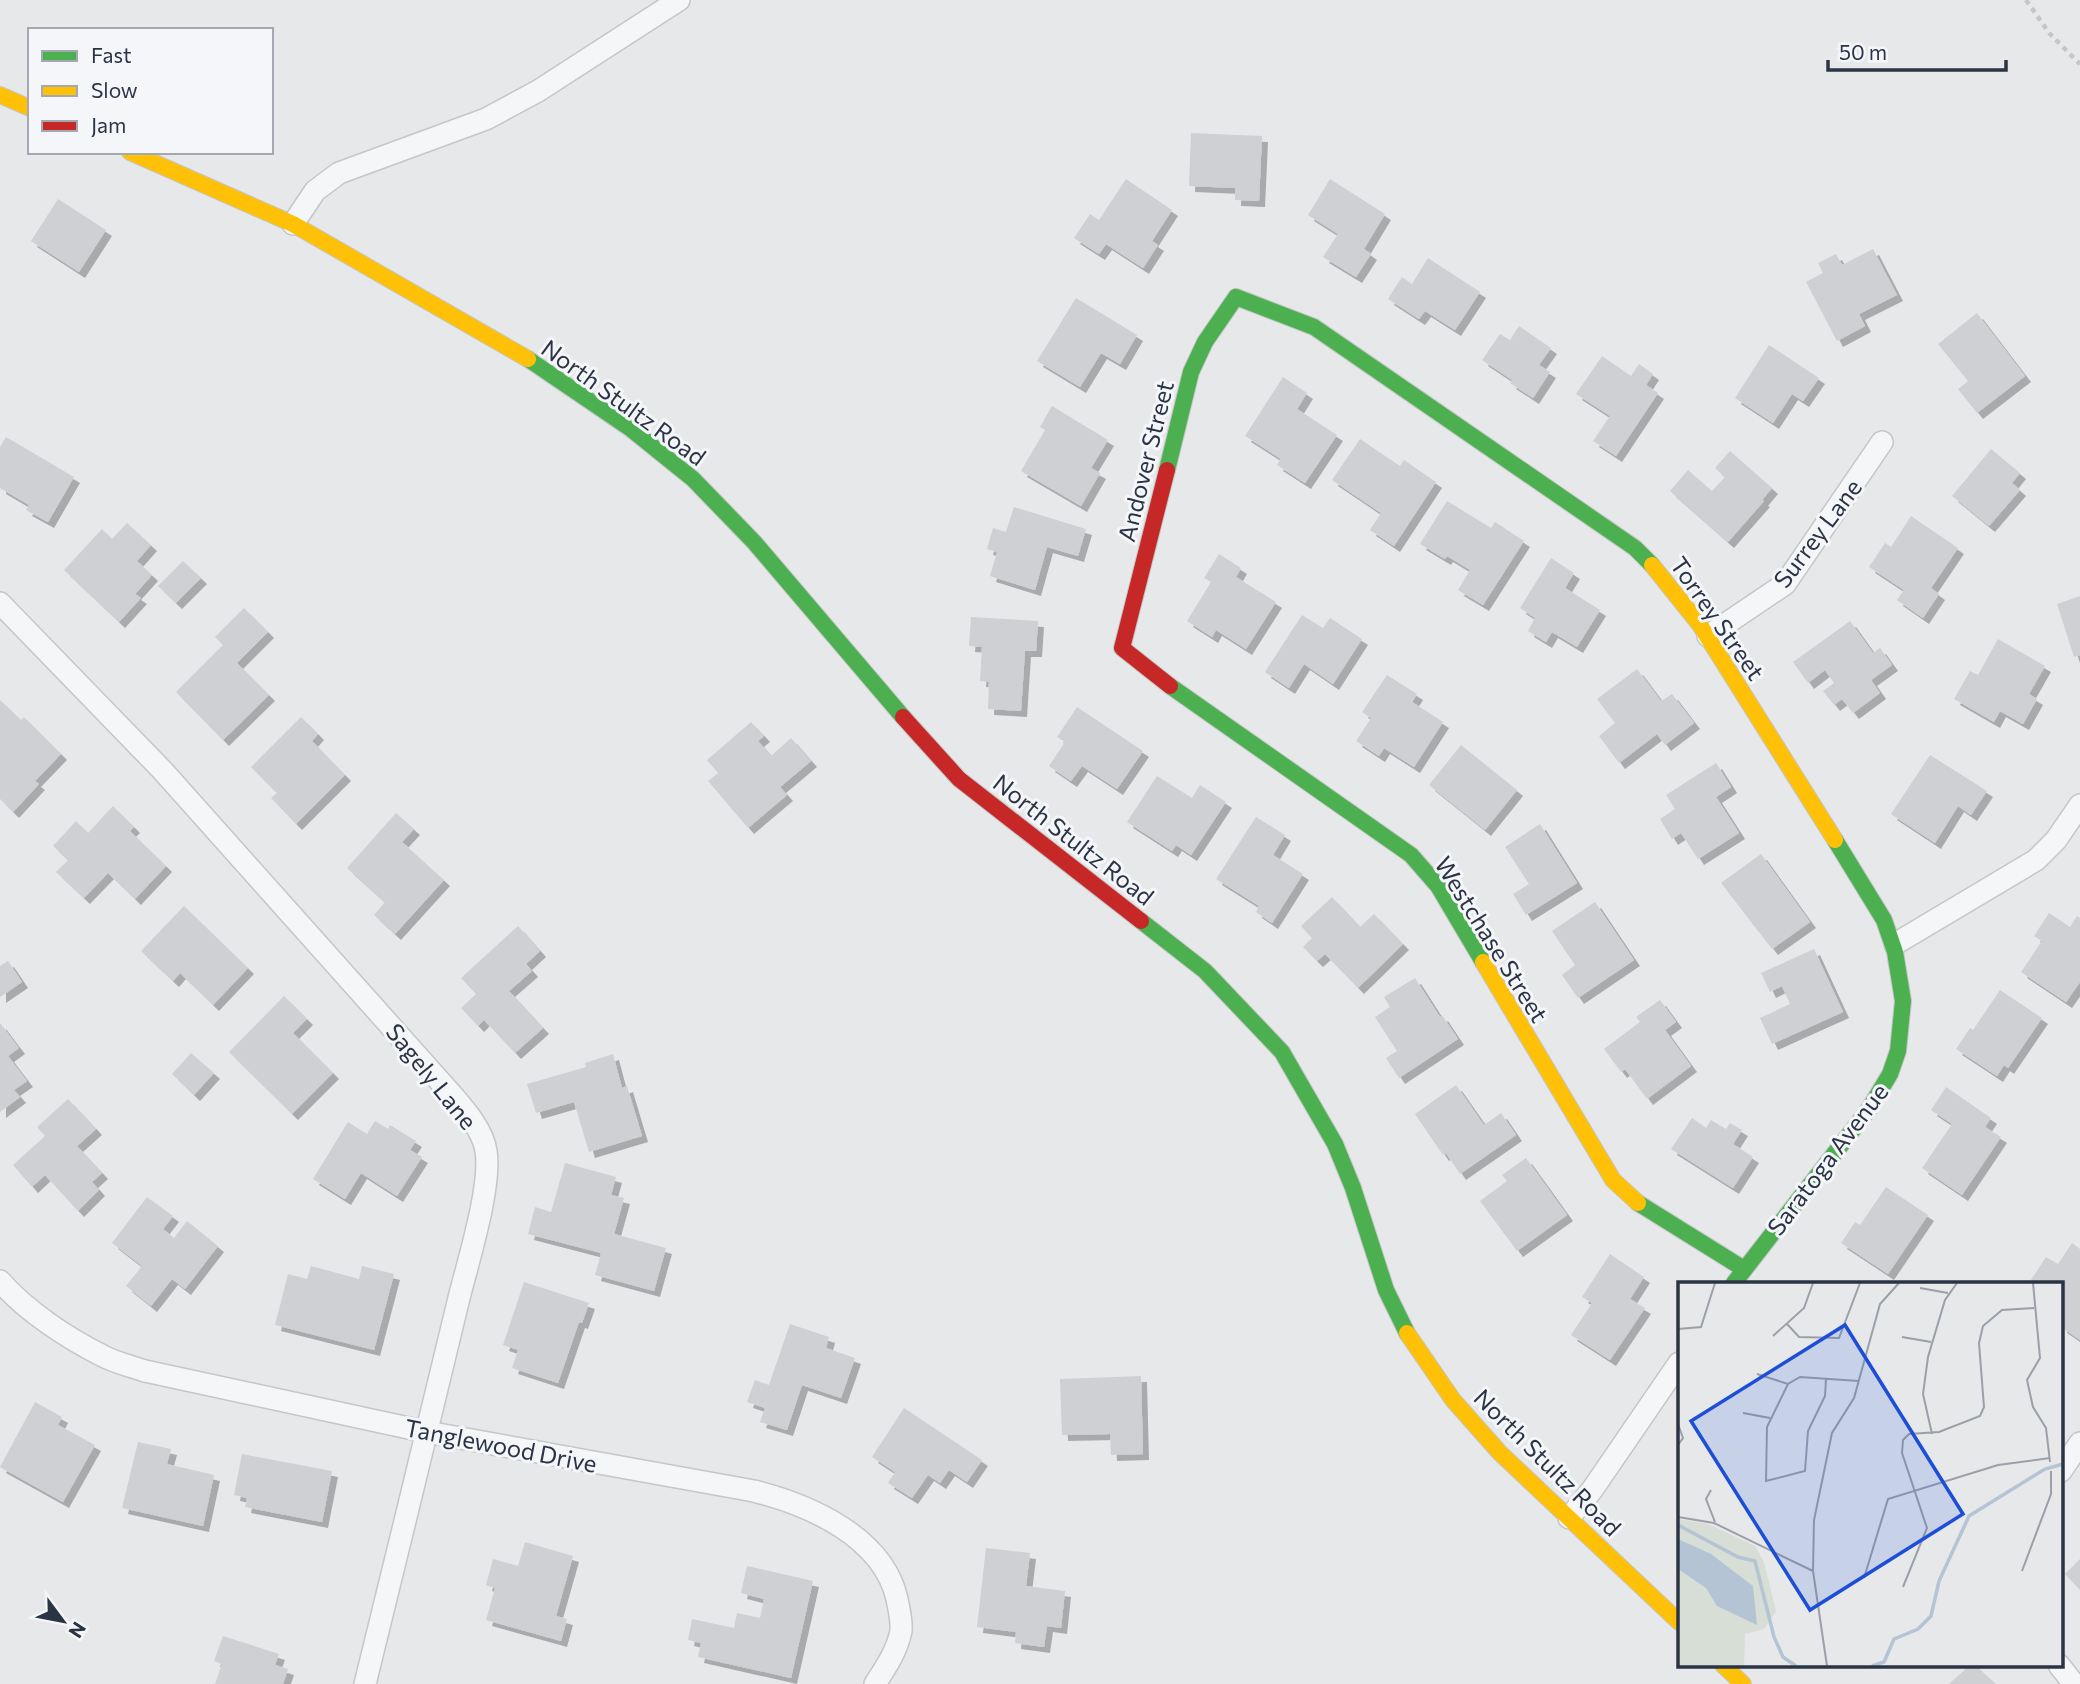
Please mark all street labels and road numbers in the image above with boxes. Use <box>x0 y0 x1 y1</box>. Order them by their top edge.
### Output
street label: North Stultz Road <box>536 333 712 471</box>
street label: Andover Street <box>1111 377 1179 544</box>
street label: Surrey Lane <box>1767 473 1867 593</box>
street label: Torrey Street <box>1665 551 1771 685</box>
street label: North Stultz Road <box>988 767 1160 911</box>
street label: Westchase Street <box>1429 851 1555 1027</box>
street label: Sagely Lane <box>380 1017 484 1135</box>
street label: Saratoga Avenue <box>1760 1077 1894 1241</box>
street label: North Stultz Road <box>1469 1383 1627 1541</box>
street label: Tanglewood Drive <box>403 1412 599 1478</box>

